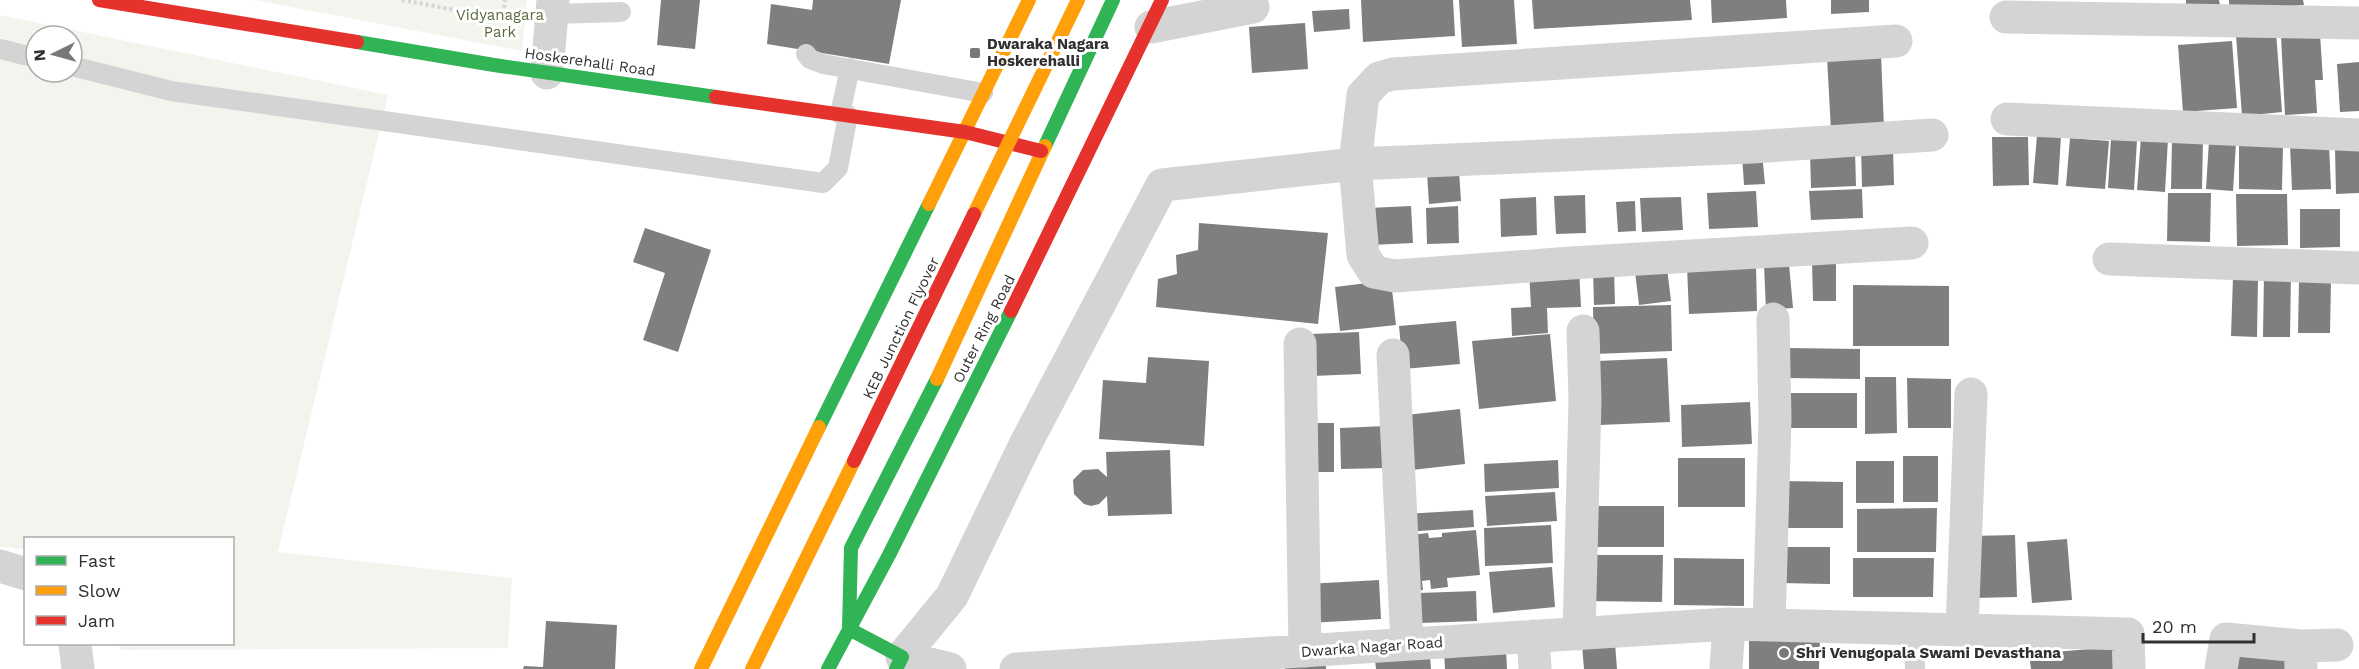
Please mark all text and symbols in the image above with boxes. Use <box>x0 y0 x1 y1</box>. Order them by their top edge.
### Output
park label: Vidyanagara Park <box>456 6 544 41</box>
north arrow <box>24 24 84 84</box>
place label: Dwaraka Nagara Hoskerehalli <box>987 35 1109 70</box>
street label: Hoskerehalli Road <box>523 44 657 80</box>
marker: Dwaraka Nagara Hoskerehalli <box>968 46 982 60</box>
text: N <box>30 49 50 62</box>
street label: KEB Junction Flyover <box>859 254 943 402</box>
street label: Outer Ring Road <box>949 272 1019 386</box>
legend <box>24 537 234 645</box>
text: Fast <box>78 550 116 571</box>
text: Slow <box>78 580 121 601</box>
scale bar <box>2143 606 2254 644</box>
text: Jam <box>78 610 115 631</box>
text: 20 m <box>2152 616 2197 637</box>
street label: Dwarka Nagar Road <box>1300 633 1444 661</box>
place label: Shri Venugopala Swami Devasthana <box>1796 644 2061 662</box>
marker: Shri Venugopala Swami Devasthana <box>1777 646 1791 660</box>

